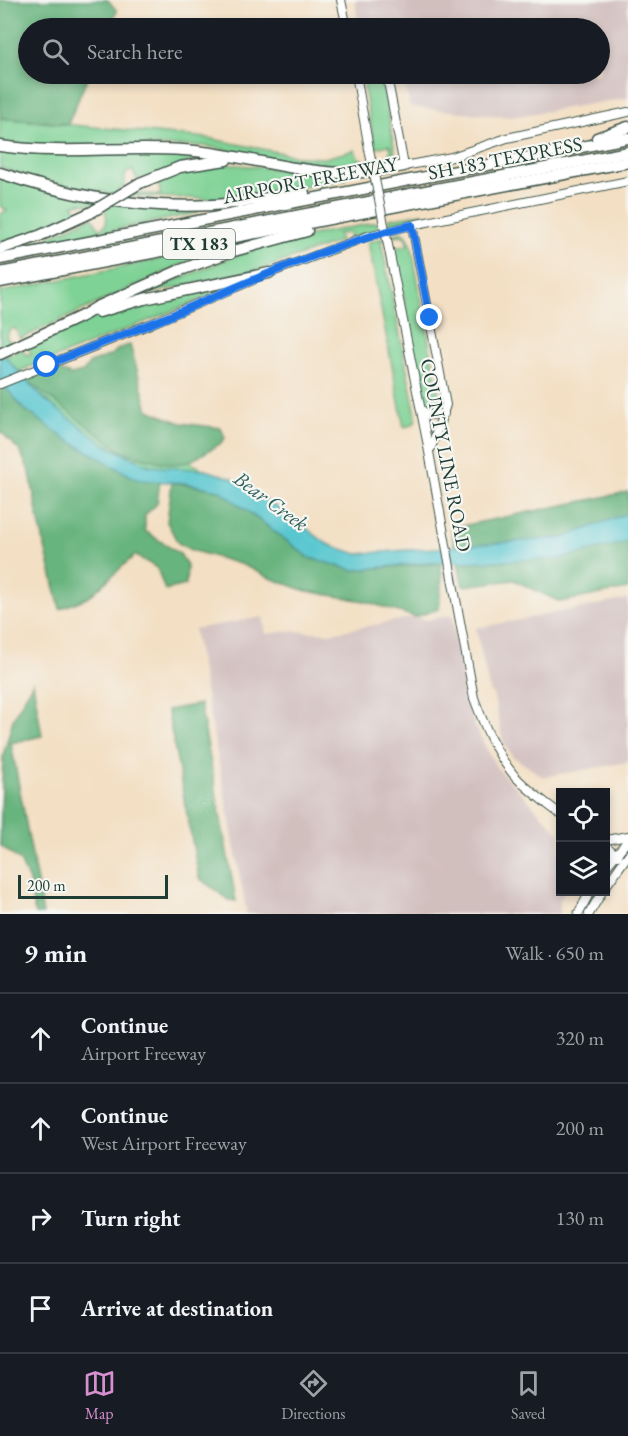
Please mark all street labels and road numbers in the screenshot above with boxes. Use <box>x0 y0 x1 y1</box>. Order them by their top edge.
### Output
street label: SH 183 TEXPRESS <box>426 130 584 186</box>
street label: AIRPORT FREEWAY <box>219 150 401 210</box>
road number: TX 183 <box>163 229 235 259</box>
street label: COUNTY LINE ROAD <box>414 356 478 554</box>

